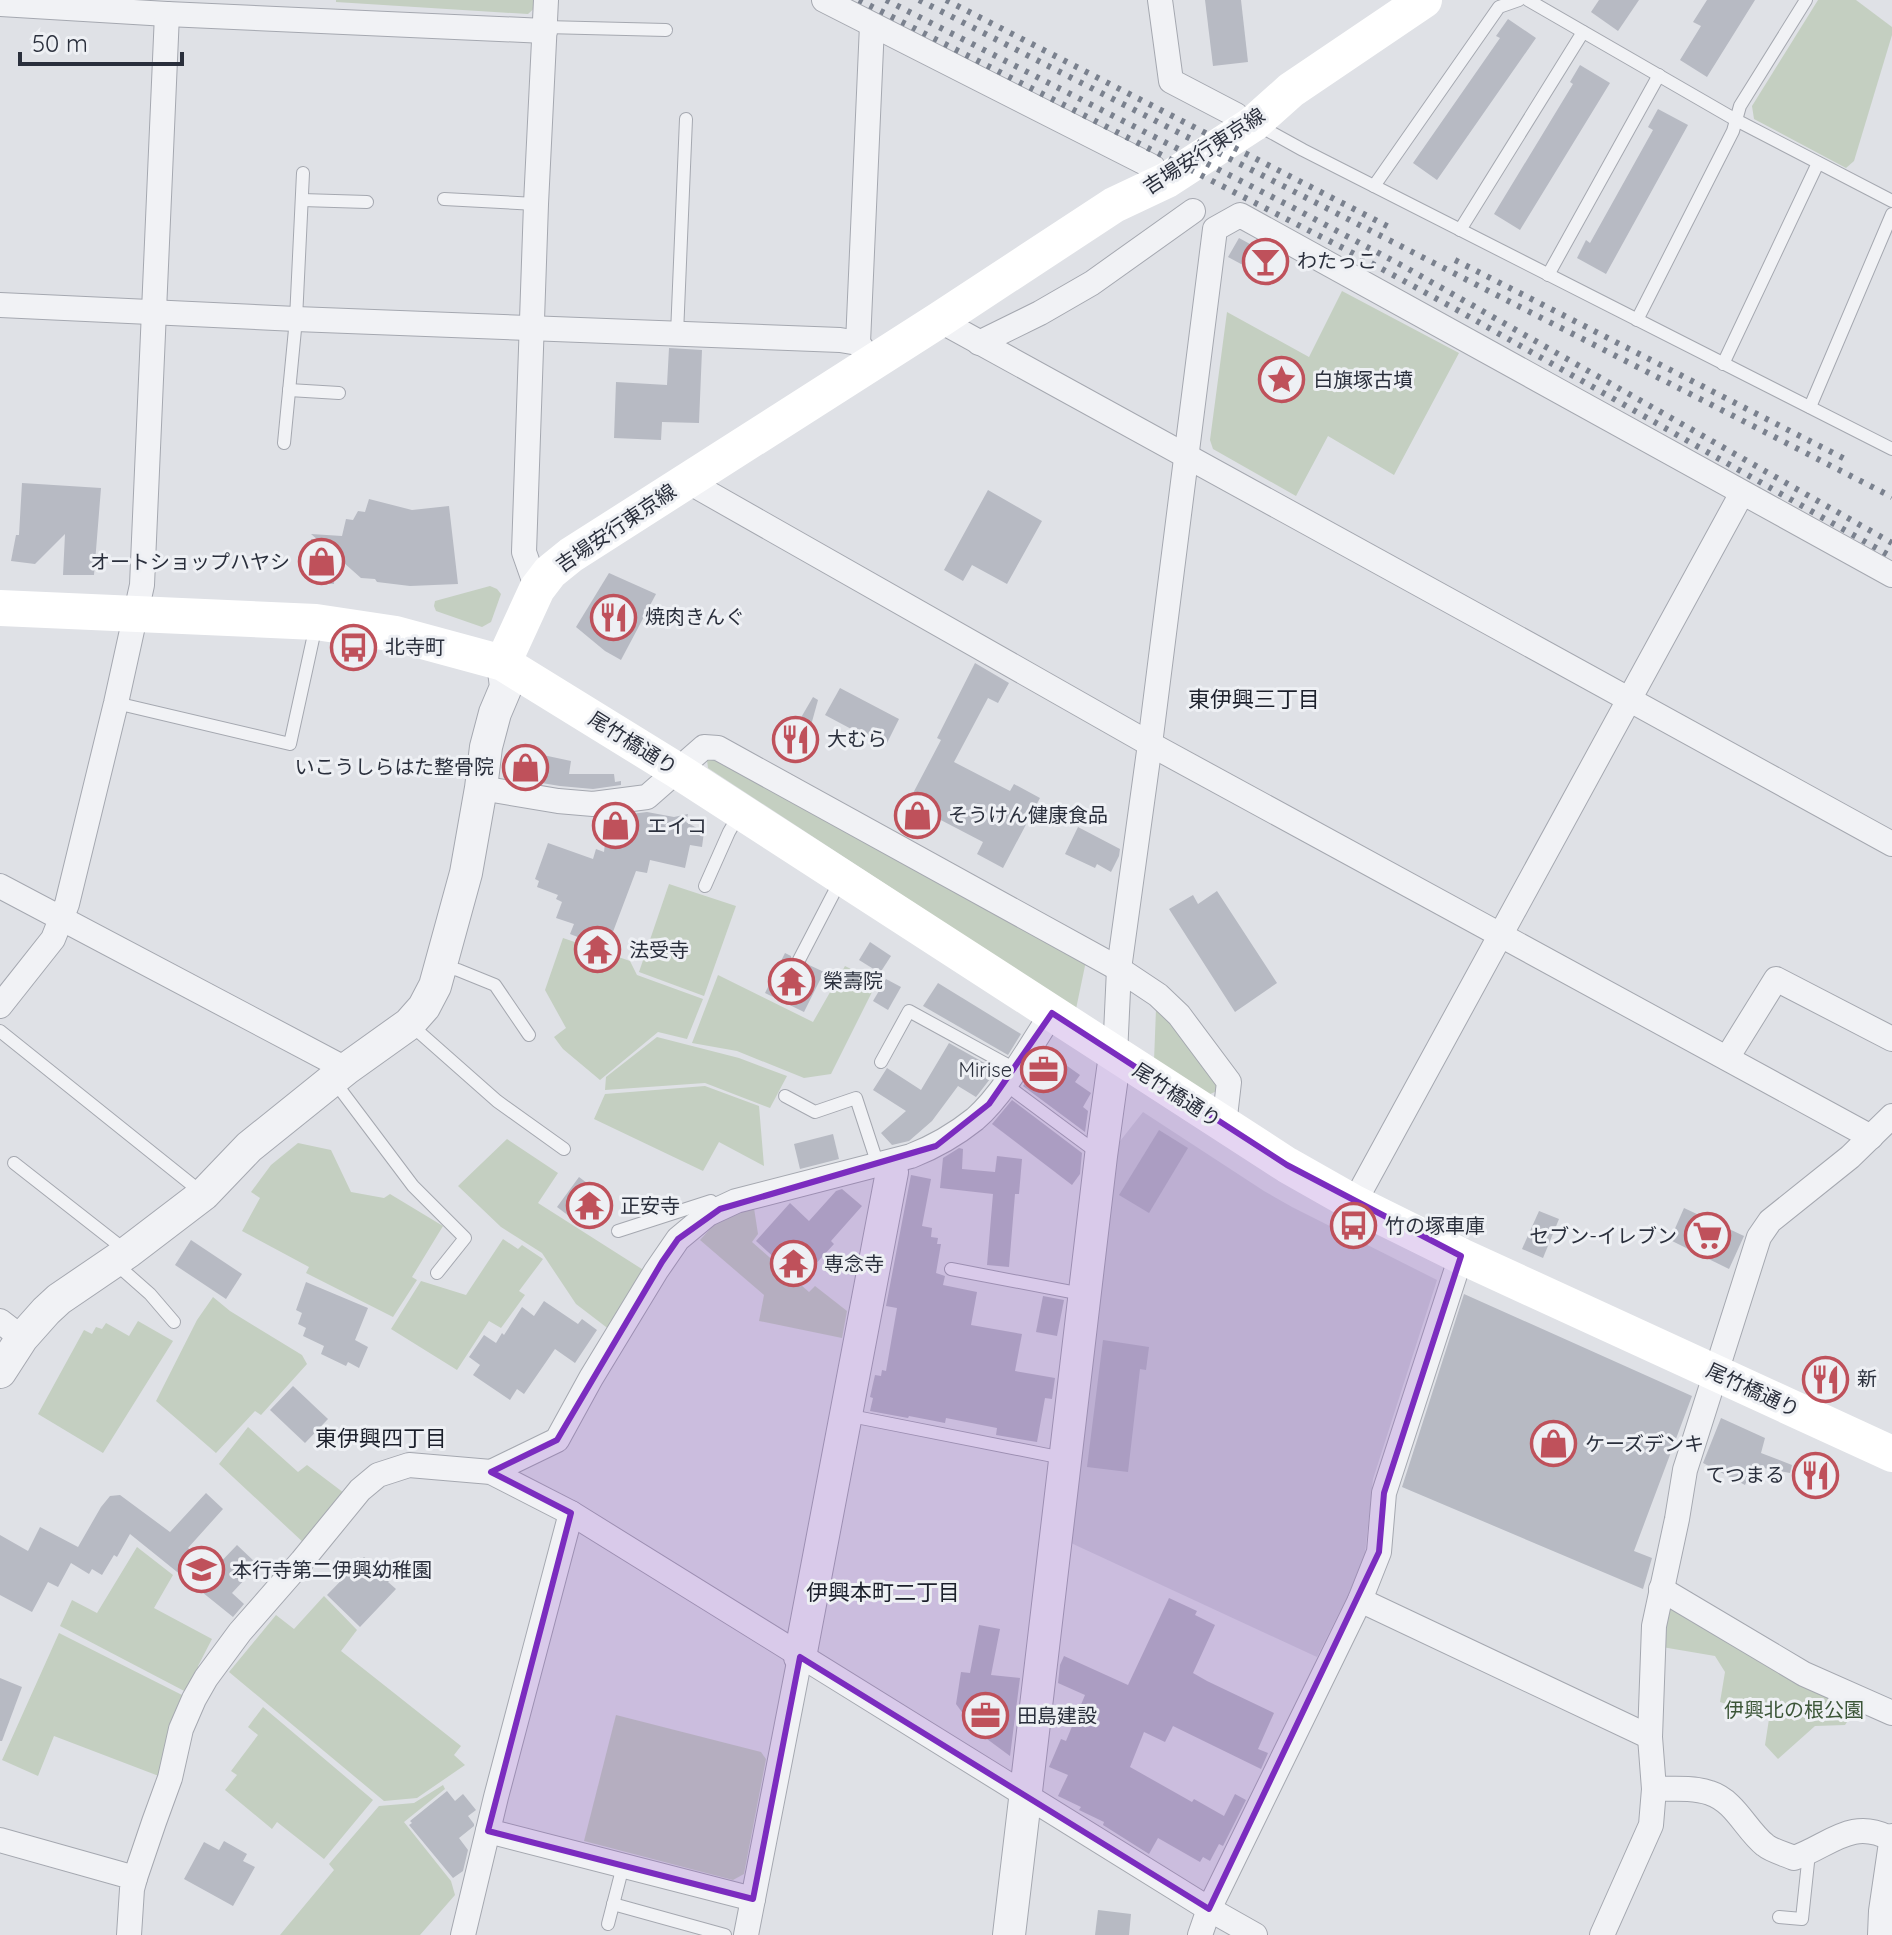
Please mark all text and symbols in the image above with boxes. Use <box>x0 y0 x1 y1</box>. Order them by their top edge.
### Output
scale bar <box>20 16 182 66</box>
text: 50 m <box>32 28 88 58</box>
street label: 吉場安行東京線 <box>1138 102 1269 199</box>
bar icon: わたっこ <box>1242 237 1290 285</box>
place label: わたっこ <box>1297 248 1377 273</box>
place icon: 白旗塚古墳 <box>1258 356 1306 404</box>
place label: 白旗塚古墳 <box>1313 367 1413 392</box>
street label: 吉場安行東京線 <box>551 478 681 577</box>
shop icon: オートショップハヤシ <box>297 538 345 586</box>
place label: オートショップハヤシ <box>90 549 290 574</box>
restaurant icon: 焼肉きんぐ <box>590 593 638 641</box>
place label: 焼肉きんぐ <box>645 604 745 629</box>
bus stop icon: 北寺町 <box>330 623 378 671</box>
place label: 北寺町 <box>385 634 445 659</box>
district label: 東伊興三丁目 <box>1188 685 1320 713</box>
street label: 尾竹橋通り <box>584 705 682 780</box>
restaurant icon: 大むら <box>772 715 820 763</box>
place label: 大むら <box>827 726 887 751</box>
shop icon: いこうしらはた整骨院 <box>501 743 549 791</box>
place label: いこうしらはた整骨院 <box>294 754 494 779</box>
shop icon: そうけん健康食品 <box>893 791 941 839</box>
shop icon: エイコ <box>592 802 640 850</box>
place label: そうけん健康食品 <box>948 802 1108 827</box>
place label: エイコ <box>647 813 707 838</box>
temple icon: 法受寺 <box>574 926 622 974</box>
place label: 法受寺 <box>629 937 689 962</box>
temple icon: 榮壽院 <box>768 957 816 1005</box>
place label: 榮壽院 <box>823 968 883 993</box>
office icon: Mirise <box>1019 1046 1067 1094</box>
place label: Mirise <box>959 1057 1012 1082</box>
street label: 尾竹橋通り <box>1129 1057 1226 1132</box>
temple icon: 正安寺 <box>565 1182 613 1230</box>
place label: 正安寺 <box>620 1193 680 1218</box>
bus stop icon: 竹の塚車庫 <box>1330 1202 1378 1250</box>
supermarket icon: セブン-イレブン <box>1684 1212 1732 1260</box>
place label: 竹の塚車庫 <box>1385 1213 1485 1238</box>
place label: セブン-イレブン <box>1529 1223 1677 1248</box>
temple icon: 専念寺 <box>769 1240 817 1288</box>
place label: 専念寺 <box>824 1251 884 1276</box>
restaurant icon: 新 <box>1802 1355 1850 1403</box>
street label: 尾竹橋通り <box>1703 1357 1804 1422</box>
place label: 新 <box>1857 1366 1877 1391</box>
shop icon: ケーズデンキ <box>1530 1420 1578 1468</box>
district label: 東伊興四丁目 <box>315 1424 447 1452</box>
place label: ケーズデンキ <box>1585 1431 1704 1456</box>
restaurant icon: てつまる <box>1792 1451 1840 1499</box>
place label: てつまる <box>1705 1462 1785 1487</box>
school or university icon: 本行寺第二伊興幼稚園 <box>177 1546 225 1594</box>
place label: 本行寺第二伊興幼稚園 <box>232 1557 432 1582</box>
district label: 伊興本町二丁目 <box>806 1578 960 1606</box>
office icon: 田島建設 <box>962 1692 1010 1740</box>
park label: 伊興北の根公園 <box>1724 1697 1864 1722</box>
place label: 田島建設 <box>1017 1703 1097 1728</box>

